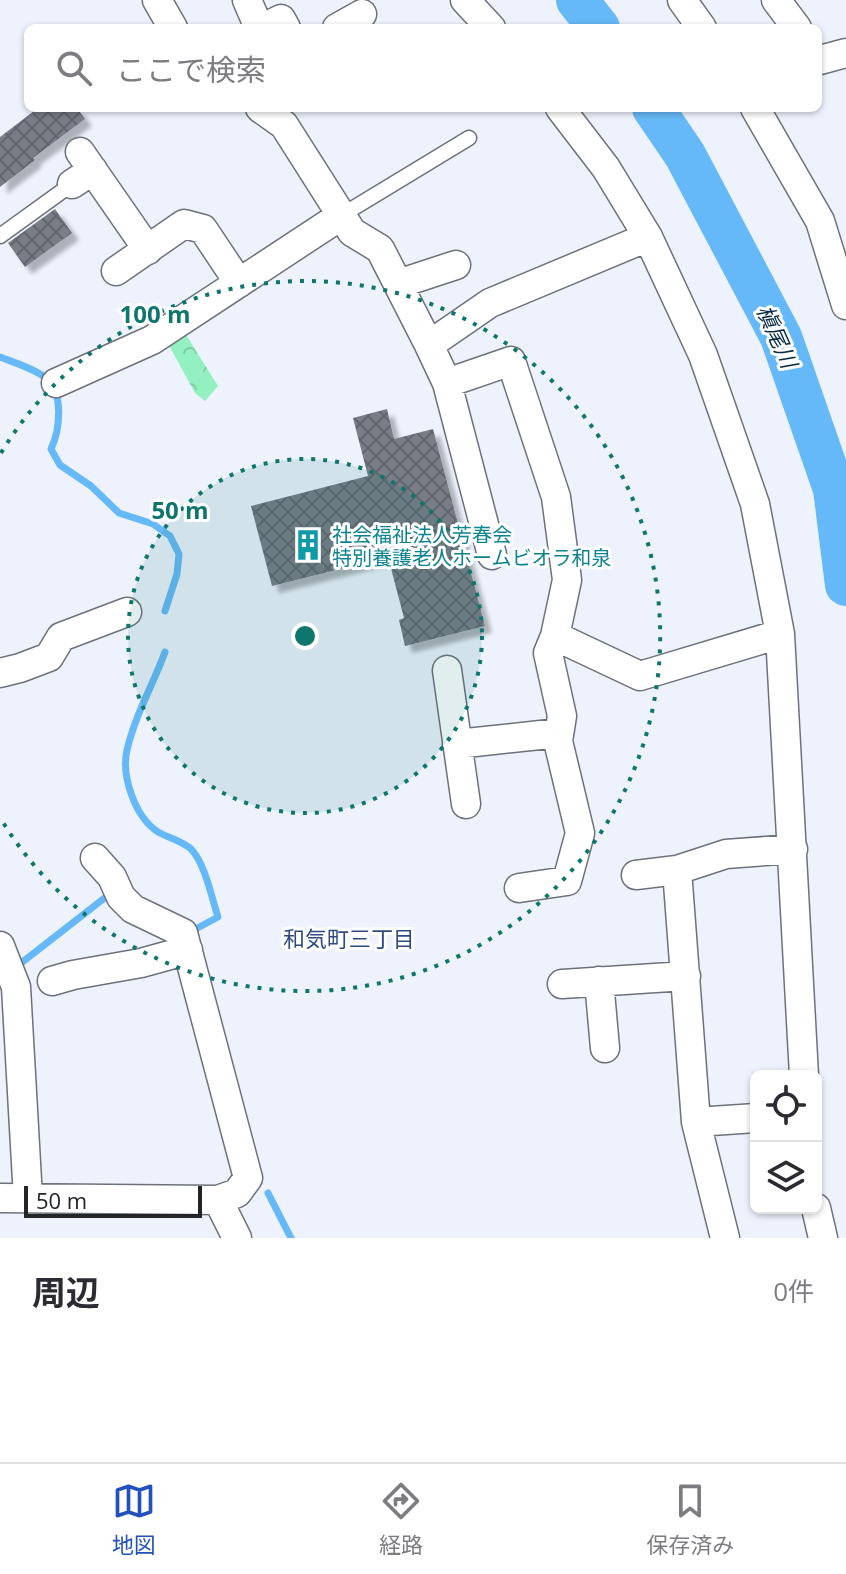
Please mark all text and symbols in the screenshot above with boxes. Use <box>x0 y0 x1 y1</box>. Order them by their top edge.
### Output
search box <box>24 24 822 112</box>
icon: search <box>52 46 96 90</box>
text: ここで検索 <box>116 49 266 90</box>
text: 100 m <box>120 297 190 330</box>
water label: 槇尾川 <box>751 300 806 374</box>
text: 50 m <box>151 493 209 526</box>
place label: 社会福祉法人芳春会 特別養護老人ホームビオラ和泉 <box>332 521 611 571</box>
building icon: 社会福祉法人芳春会 特別養護老人ホームビオラ和泉 <box>291 528 325 562</box>
centre of rings <box>291 622 319 650</box>
district label: 和気町三丁目 <box>283 923 415 953</box>
map controls <box>750 1070 822 1214</box>
button: locate <box>750 1070 822 1142</box>
button: layers <box>750 1142 822 1214</box>
scale bar <box>24 1182 202 1218</box>
text: 50 m <box>36 1185 87 1215</box>
text: 周辺 <box>32 1269 100 1315</box>
text: 0件 <box>773 1273 814 1309</box>
tab: 地図 <box>112 1479 156 1559</box>
tab: 経路 <box>379 1479 423 1559</box>
tab: 保存済み <box>646 1479 734 1559</box>

